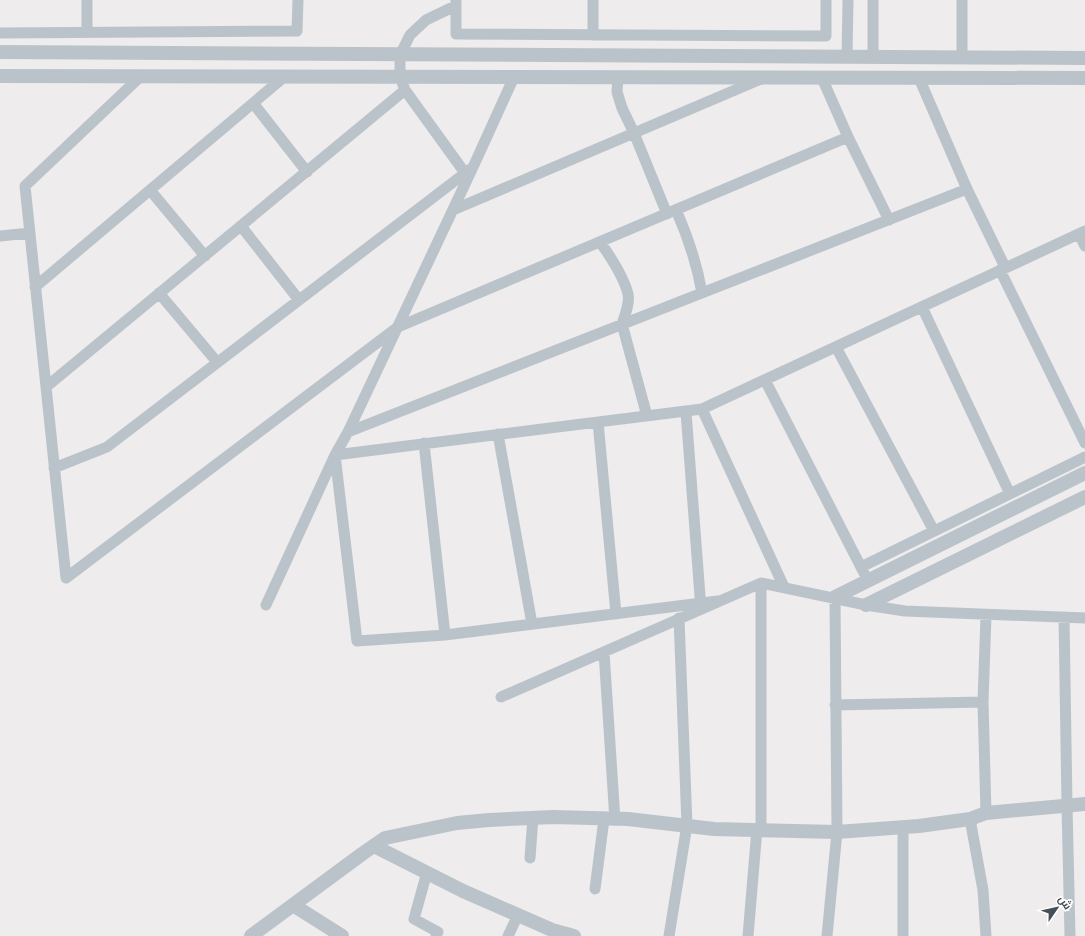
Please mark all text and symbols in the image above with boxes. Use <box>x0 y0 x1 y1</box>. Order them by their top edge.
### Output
north arrow <box>1037 888 1077 928</box>
text: ش <box>1056 893 1074 912</box>

